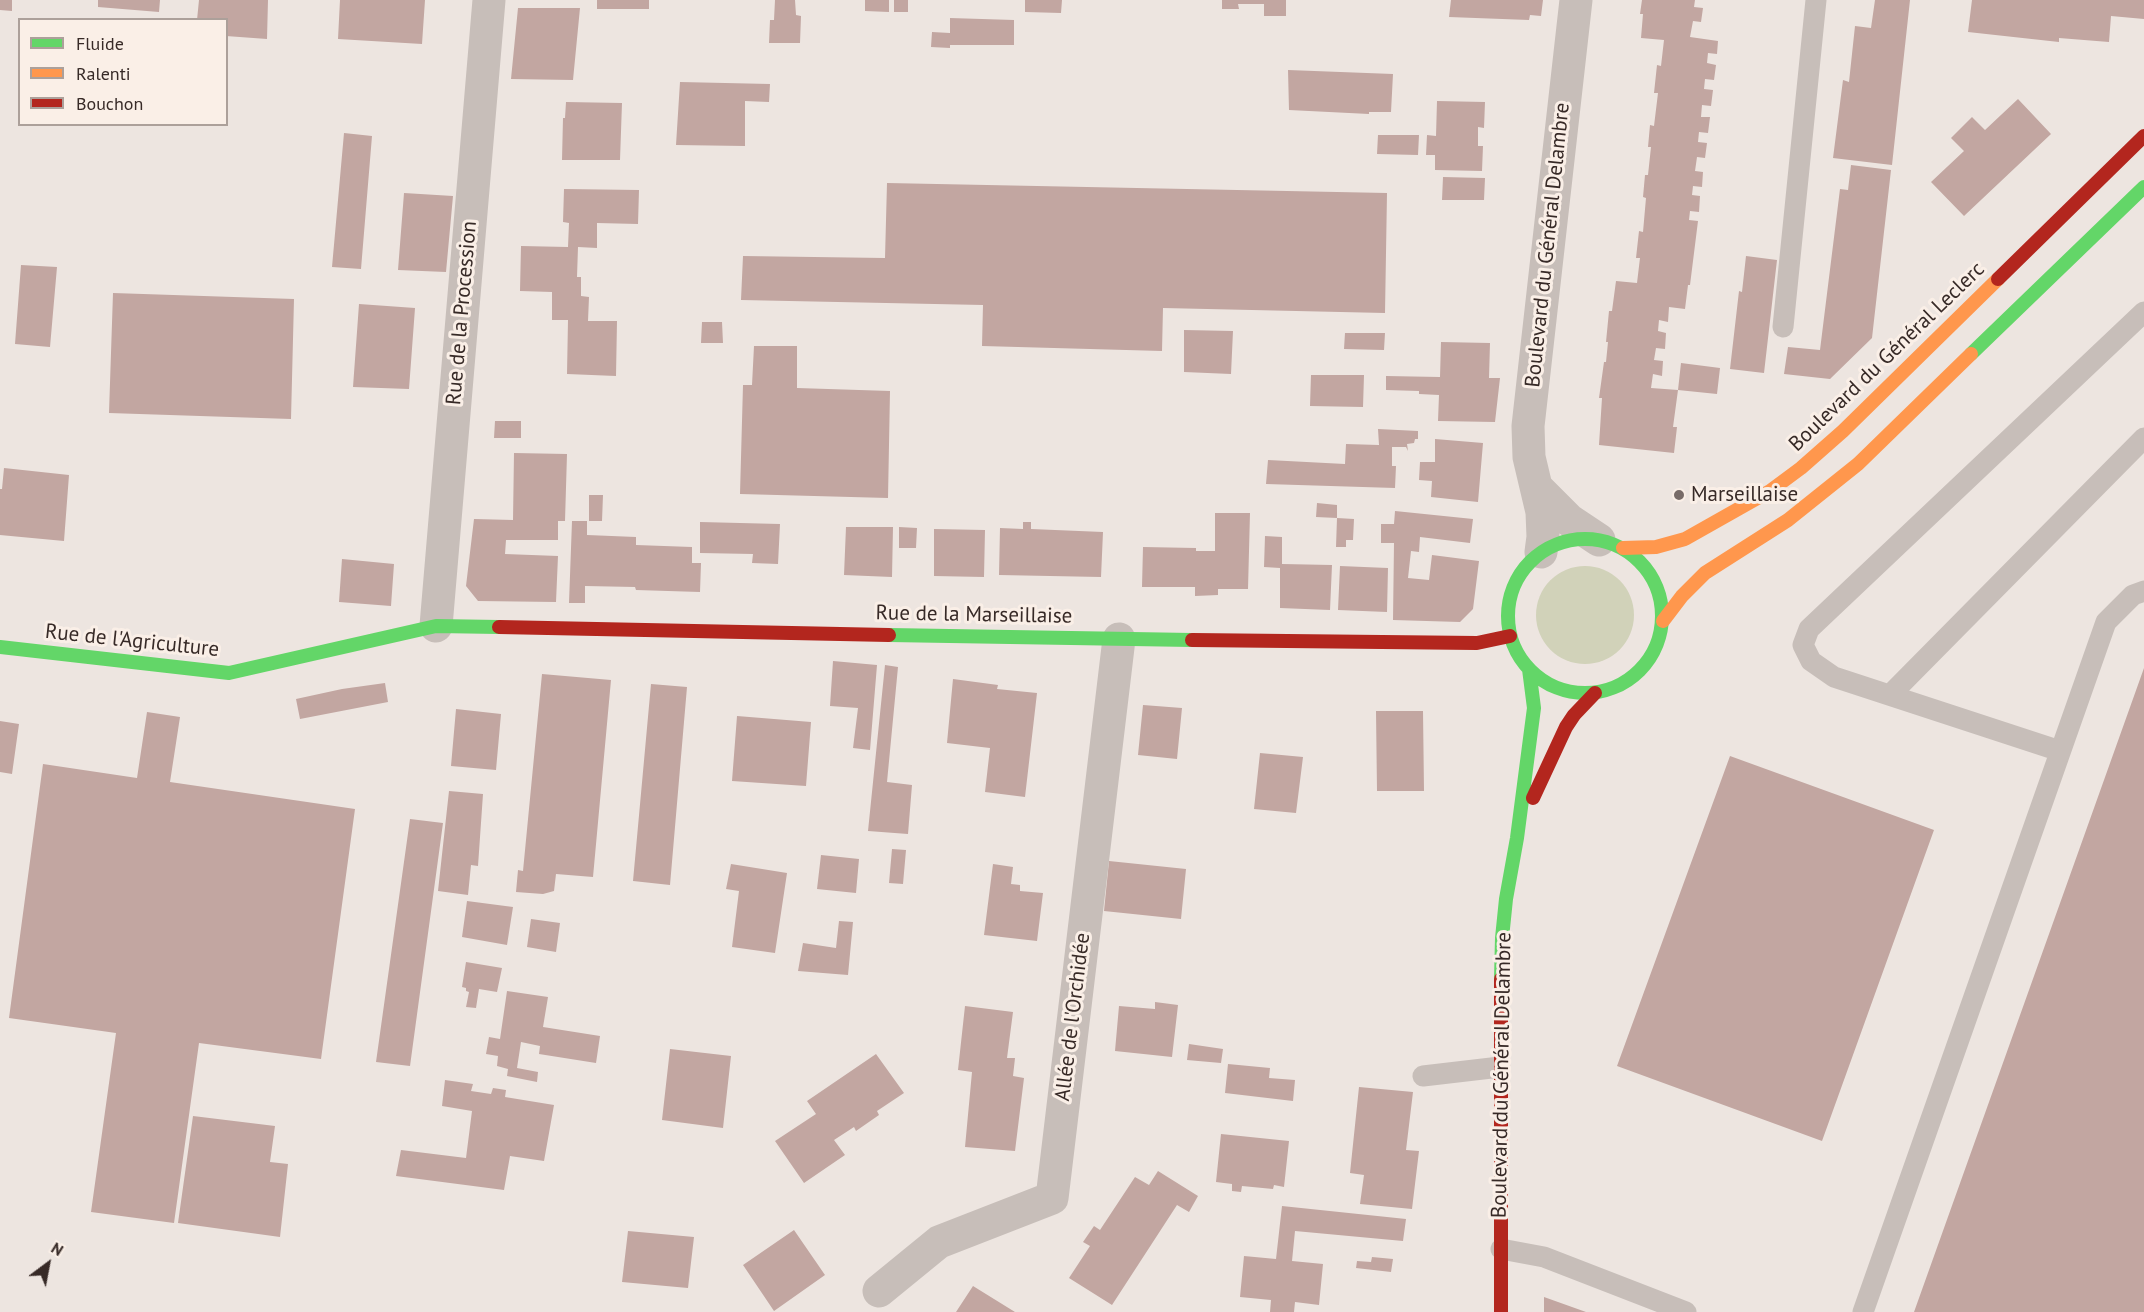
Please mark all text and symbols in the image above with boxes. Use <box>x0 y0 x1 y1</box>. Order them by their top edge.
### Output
legend <box>18 18 228 126</box>
text: Fluide <box>76 32 124 55</box>
text: Ralenti <box>76 62 131 85</box>
text: Bouchon <box>76 92 143 115</box>
street label: Boulevard du Général Delambre <box>1521 101 1575 389</box>
street label: Rue de la Procession <box>441 220 483 406</box>
street label: Boulevard du Général Leclerc <box>1784 257 1990 457</box>
place label: Marseillaise <box>1691 482 1798 508</box>
marker: Marseillaise <box>1672 488 1686 502</box>
street label: Rue de la Marseillaise <box>875 601 1073 629</box>
street label: Rue de l'Agriculture <box>44 619 220 663</box>
street label: Allée de l'Orchidée <box>1050 931 1096 1103</box>
street label: Boulevard du Général Delambre <box>1487 932 1517 1218</box>
north arrow <box>18 1234 78 1294</box>
text: N <box>48 1237 67 1260</box>

